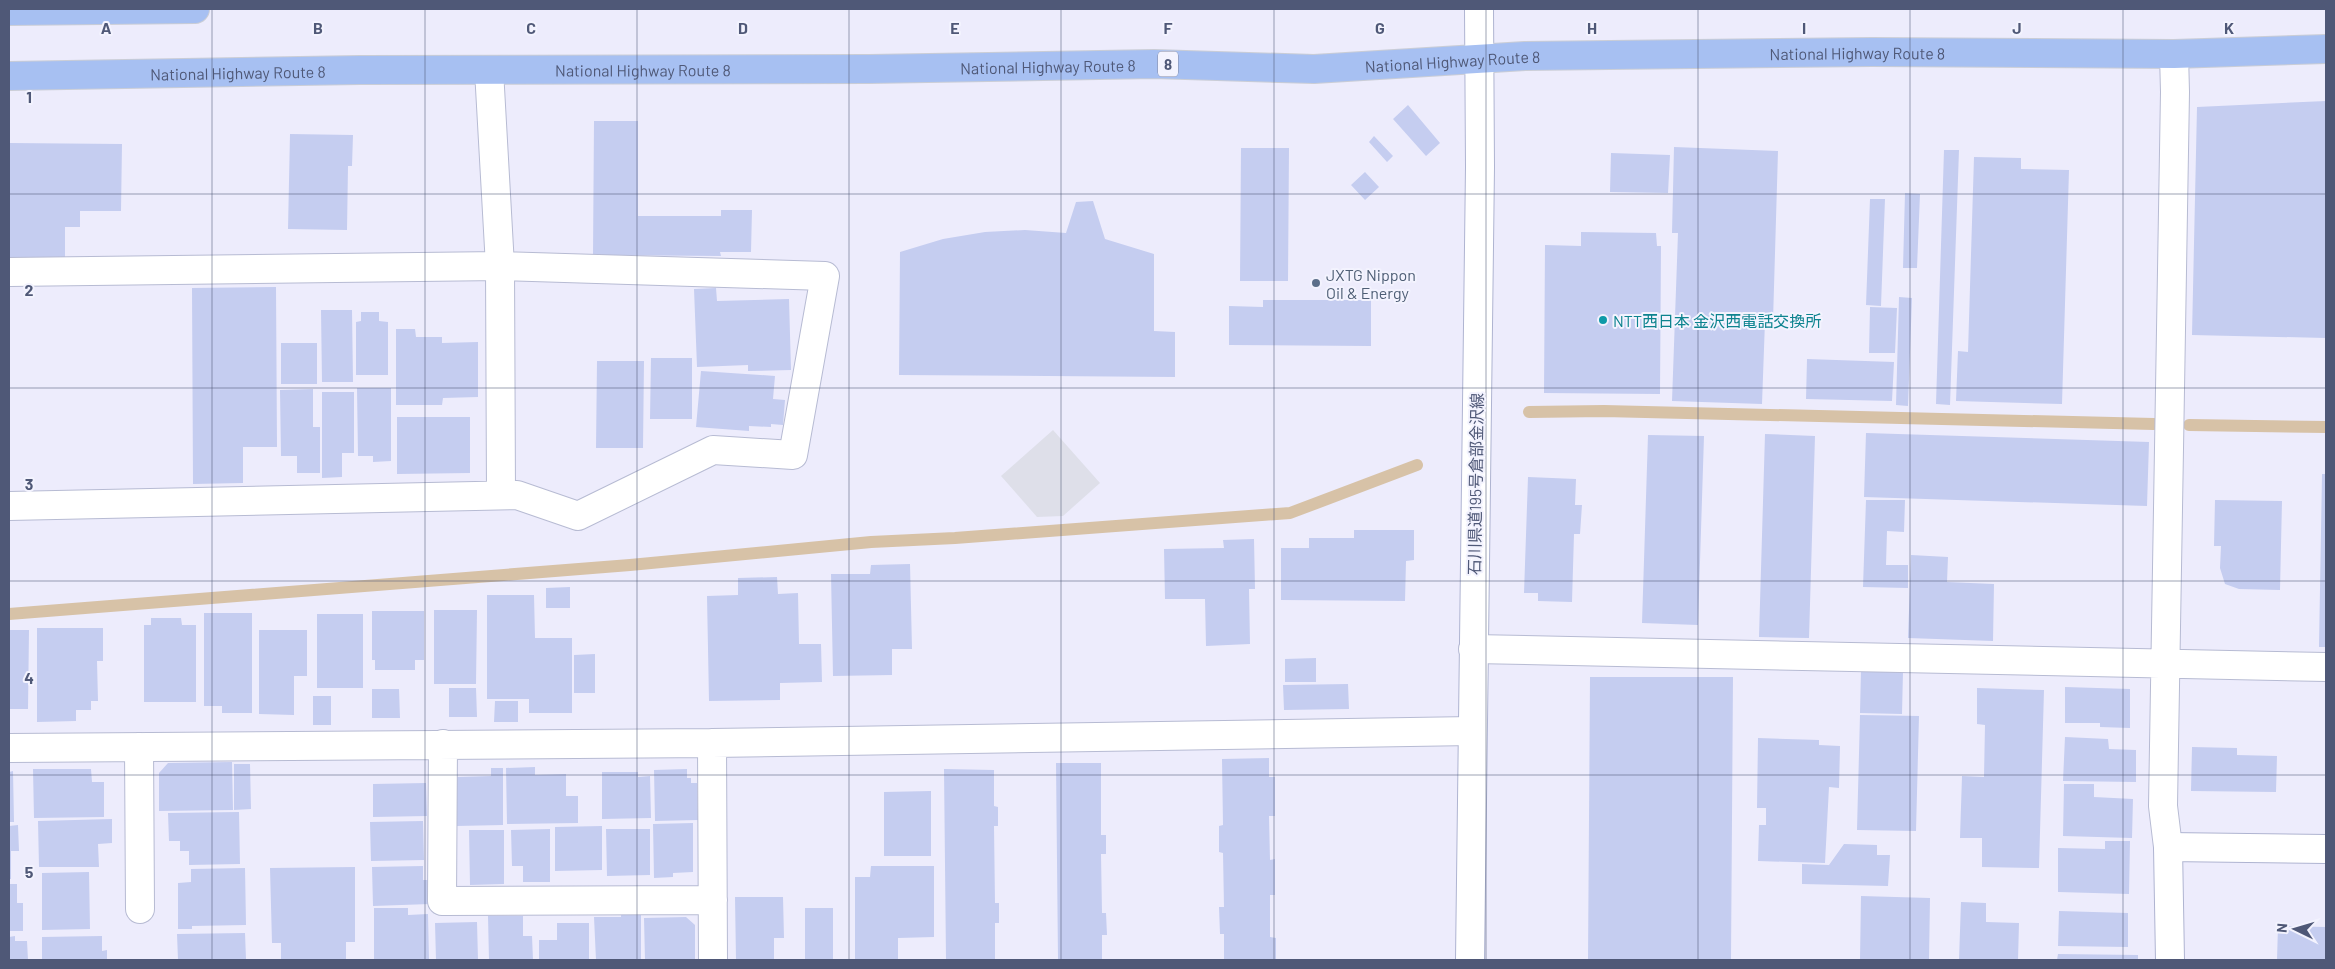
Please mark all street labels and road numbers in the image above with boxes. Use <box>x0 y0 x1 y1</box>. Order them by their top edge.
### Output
street label: National Highway Route 8 <box>1769 42 1945 63</box>
street label: National Highway Route 8 <box>1364 46 1540 75</box>
road number: 8 <box>1158 52 1178 76</box>
street label: National Highway Route 8 <box>960 55 1136 77</box>
street label: National Highway Route 8 <box>555 60 731 79</box>
street label: National Highway Route 8 <box>150 61 326 83</box>
street label: 石川県道195号倉部金沢線 <box>1464 393 1486 575</box>

